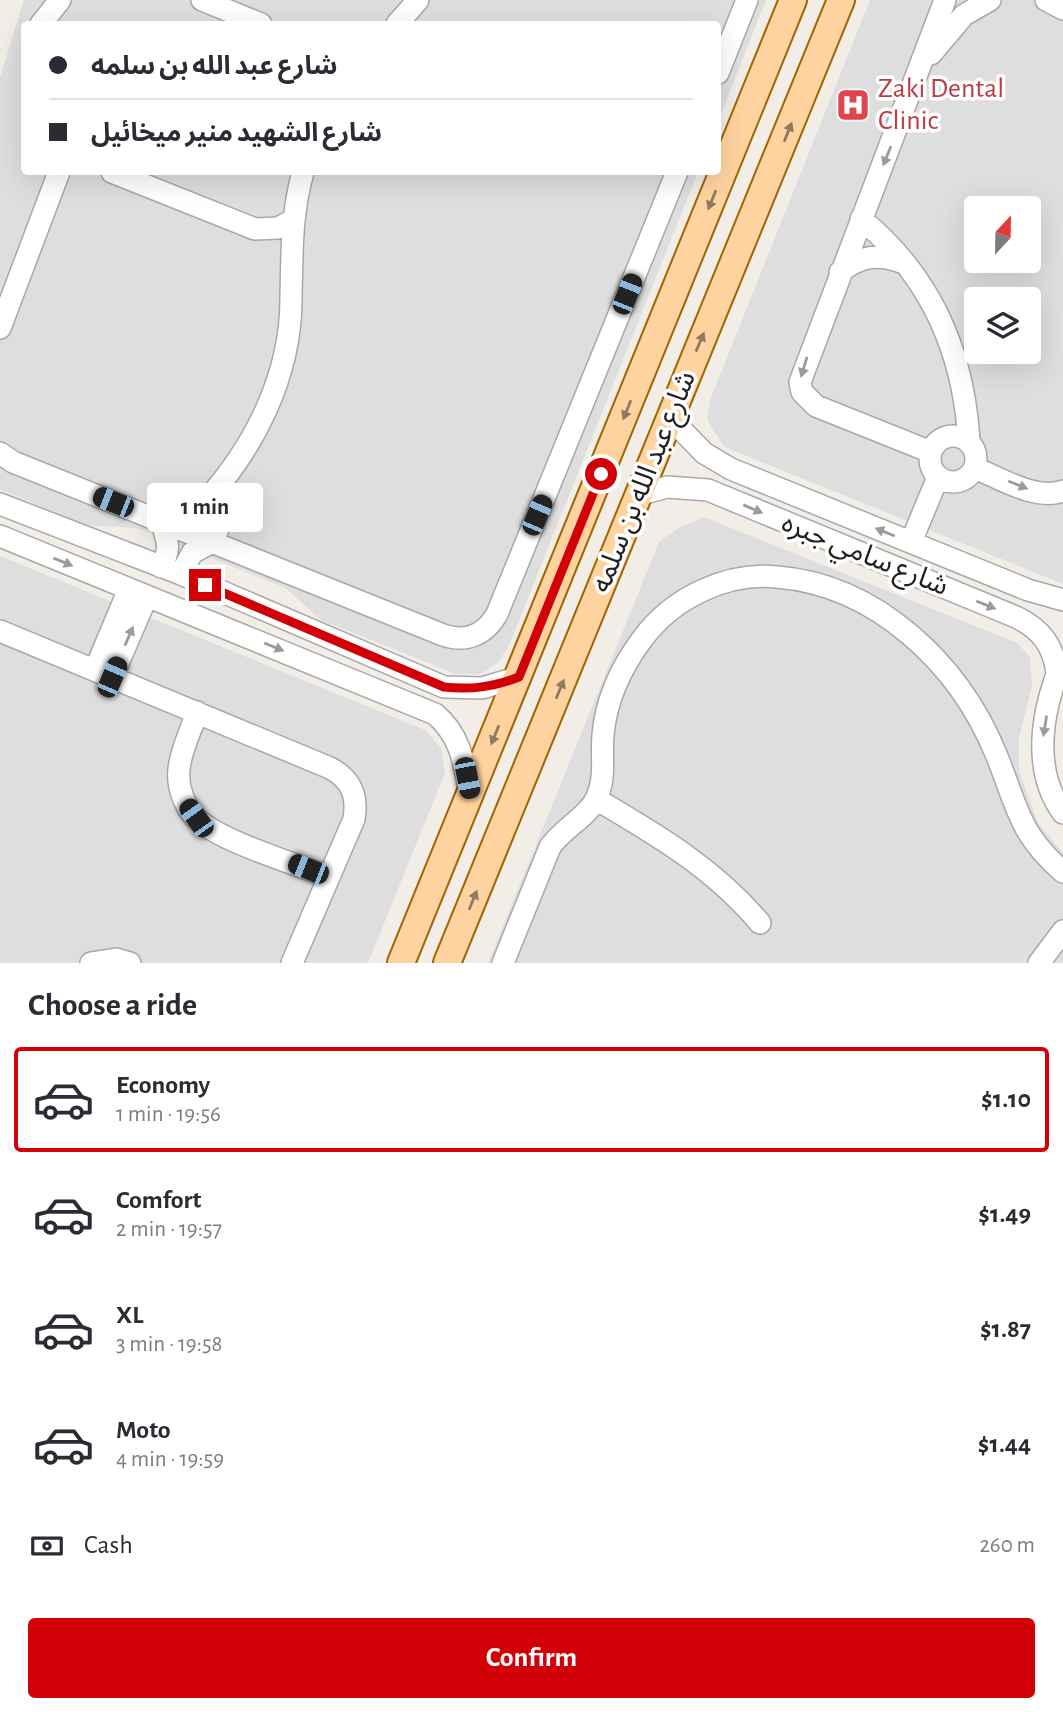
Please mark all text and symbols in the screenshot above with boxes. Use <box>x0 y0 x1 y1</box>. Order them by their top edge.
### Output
text: شارع عبد الله بن سلمه <box>91 53 337 79</box>
place label: Zaki Dental Clinic <box>878 75 1004 135</box>
hospital icon: Zaki Dental Clinic <box>834 86 872 124</box>
text: شارع الشهيد منير ميخائيل <box>91 120 382 146</box>
one-way arrow <box>783 122 794 143</box>
one-way arrow <box>881 145 892 166</box>
one-way arrow <box>707 189 718 210</box>
north arrow <box>964 196 1041 273</box>
map controls <box>964 196 1041 364</box>
car <box>610 271 645 317</box>
button: layers <box>964 287 1041 364</box>
one-way arrow <box>695 332 706 353</box>
one-way arrow <box>798 357 808 378</box>
street label: شارع عبد الله بن سلمه <box>587 367 706 598</box>
one-way arrow <box>621 400 632 421</box>
route start <box>585 458 617 490</box>
one-way arrow <box>1008 479 1029 490</box>
car <box>90 484 137 520</box>
callout: 1 min <box>147 484 263 532</box>
car <box>520 492 555 538</box>
text: 1 min <box>181 496 229 519</box>
one-way arrow <box>743 504 764 515</box>
street label: شارع سامي جبره <box>776 509 952 606</box>
one-way arrow <box>874 526 895 537</box>
one-way arrow <box>53 556 74 567</box>
route end <box>189 569 221 601</box>
one-way arrow <box>976 599 997 610</box>
one-way arrow <box>124 626 135 647</box>
one-way arrow <box>264 642 285 653</box>
car <box>95 654 130 700</box>
one-way arrow <box>555 679 566 700</box>
one-way arrow <box>1039 715 1050 737</box>
one-way arrow <box>489 724 500 745</box>
car <box>453 755 482 801</box>
car <box>176 795 217 841</box>
car <box>285 851 332 887</box>
one-way arrow <box>468 889 479 910</box>
text: Choose a ride <box>28 989 197 1021</box>
icon: car <box>32 1068 95 1131</box>
text: Economy <box>116 1072 210 1098</box>
text: $1.10 <box>981 1086 1031 1112</box>
text: 1 min · 19:56 <box>116 1103 221 1126</box>
icon: car <box>32 1183 95 1246</box>
text: Comfort <box>116 1187 201 1213</box>
text: $1.49 <box>978 1201 1031 1227</box>
text: 2 min · 19:57 <box>116 1218 222 1241</box>
icon: car <box>32 1298 95 1361</box>
text: XL <box>116 1302 143 1328</box>
text: $1.87 <box>980 1316 1031 1342</box>
text: 3 min · 19:58 <box>116 1333 222 1356</box>
icon: car <box>32 1413 95 1476</box>
text: Moto <box>116 1417 171 1443</box>
text: $1.44 <box>978 1431 1031 1457</box>
text: 4 min · 19:59 <box>116 1448 224 1471</box>
icon: cash <box>28 1527 66 1565</box>
text: Cash <box>84 1532 133 1558</box>
text: 260 m <box>979 1534 1035 1557</box>
button: Confirm <box>28 1618 1035 1698</box>

